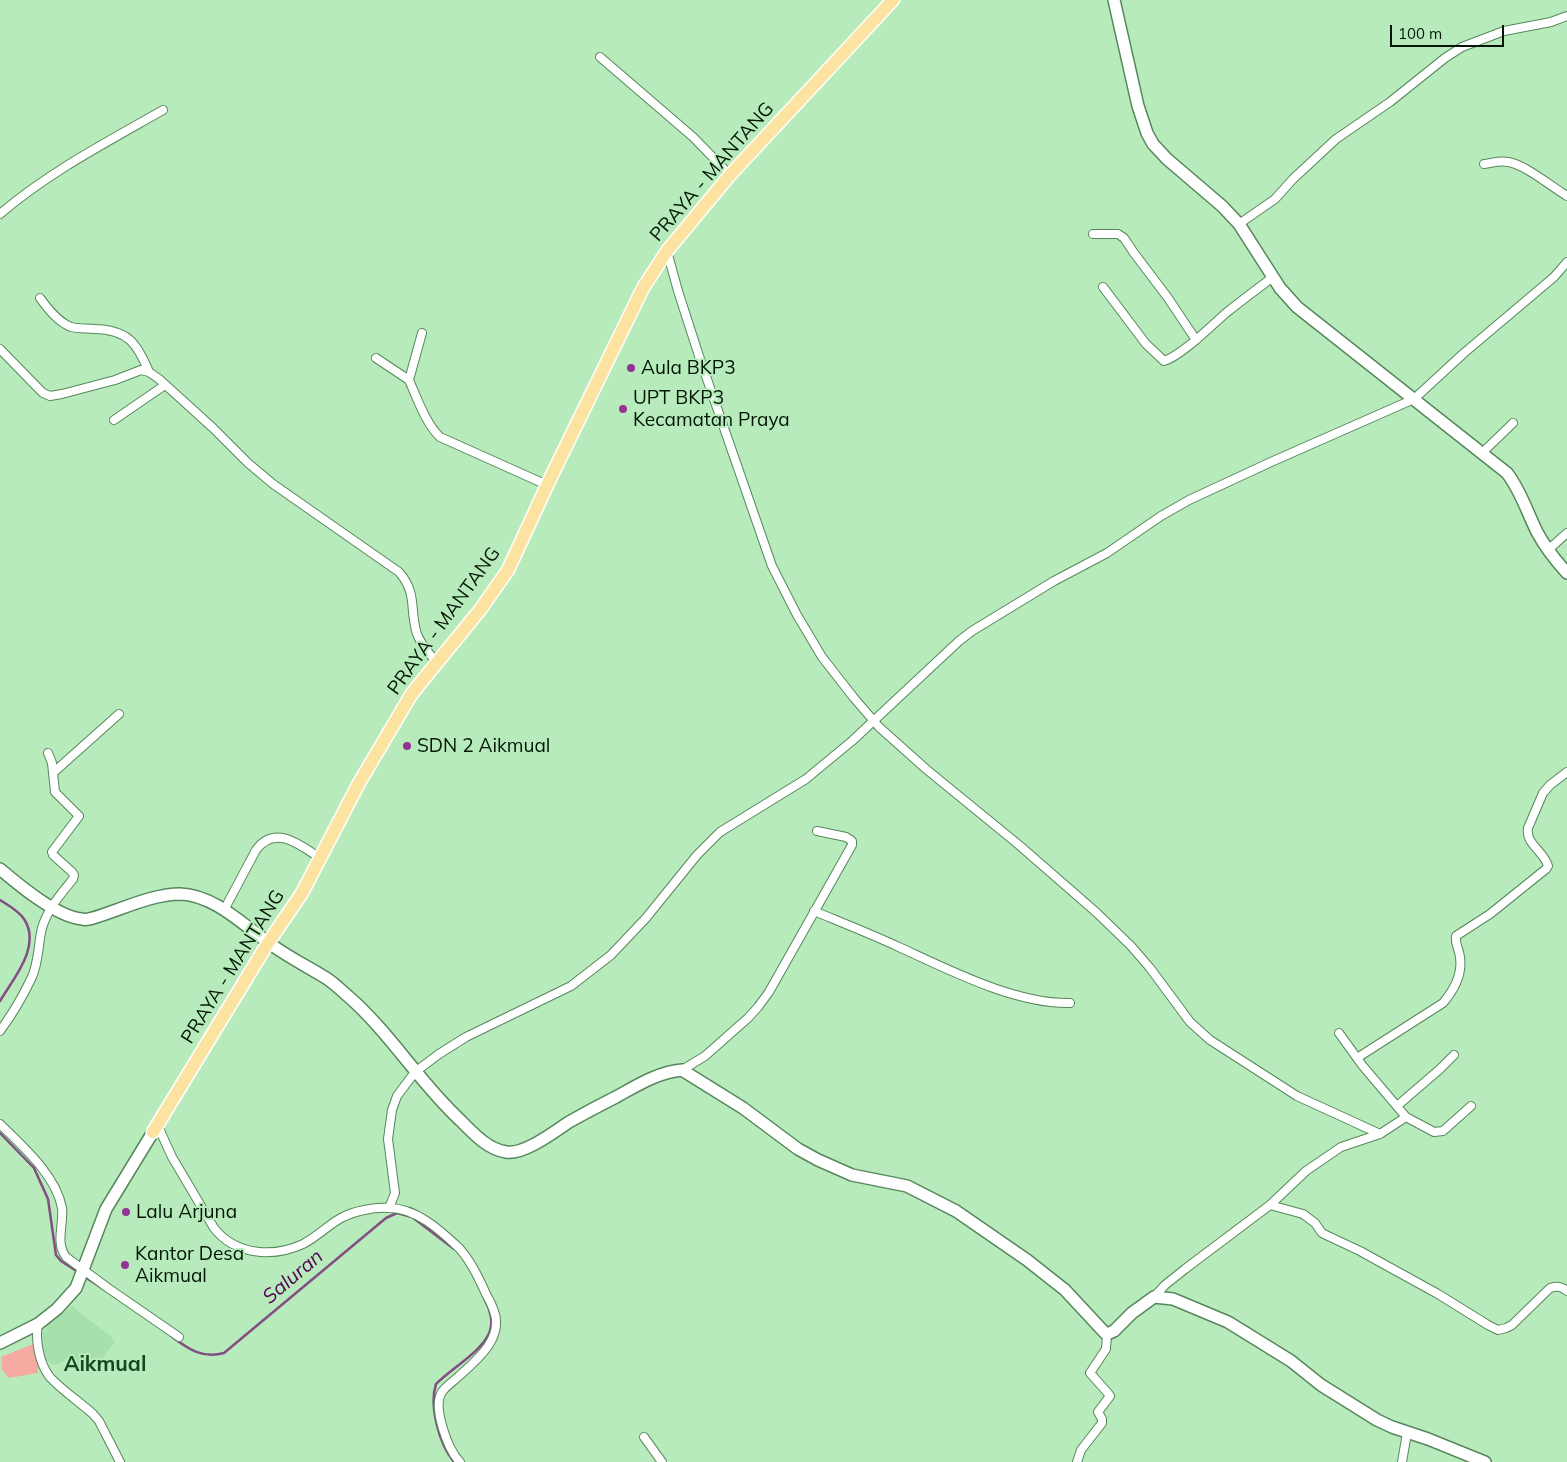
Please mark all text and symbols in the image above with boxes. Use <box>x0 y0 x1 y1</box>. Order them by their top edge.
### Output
scale bar <box>1392 15 1506 47</box>
text: 100 m <box>1398 24 1442 43</box>
street label: PRAYA - MANTANG <box>645 98 779 246</box>
place label: Aula BKP3 <box>641 357 736 379</box>
marker: Aula BKP3 <box>625 362 637 374</box>
place label: UPT BKP3 Kecamatan Praya <box>633 387 790 431</box>
marker: UPT BKP3 Kecamatan Praya <box>617 403 629 415</box>
street label: PRAYA - MANTANG <box>383 543 505 699</box>
place label: SDN 2 Aikmual <box>417 735 550 757</box>
marker: SDN 2 Aikmual <box>401 740 413 752</box>
street label: PRAYA - MANTANG <box>176 886 290 1048</box>
place label: Lalu Arjuna <box>136 1201 237 1223</box>
marker: Lalu Arjuna <box>120 1206 132 1218</box>
place label: Kantor Desa Aikmual <box>135 1243 244 1287</box>
water label: Saluran <box>258 1245 328 1309</box>
marker: Kantor Desa Aikmual <box>119 1259 131 1271</box>
district label: Aikmual <box>64 1352 146 1378</box>

